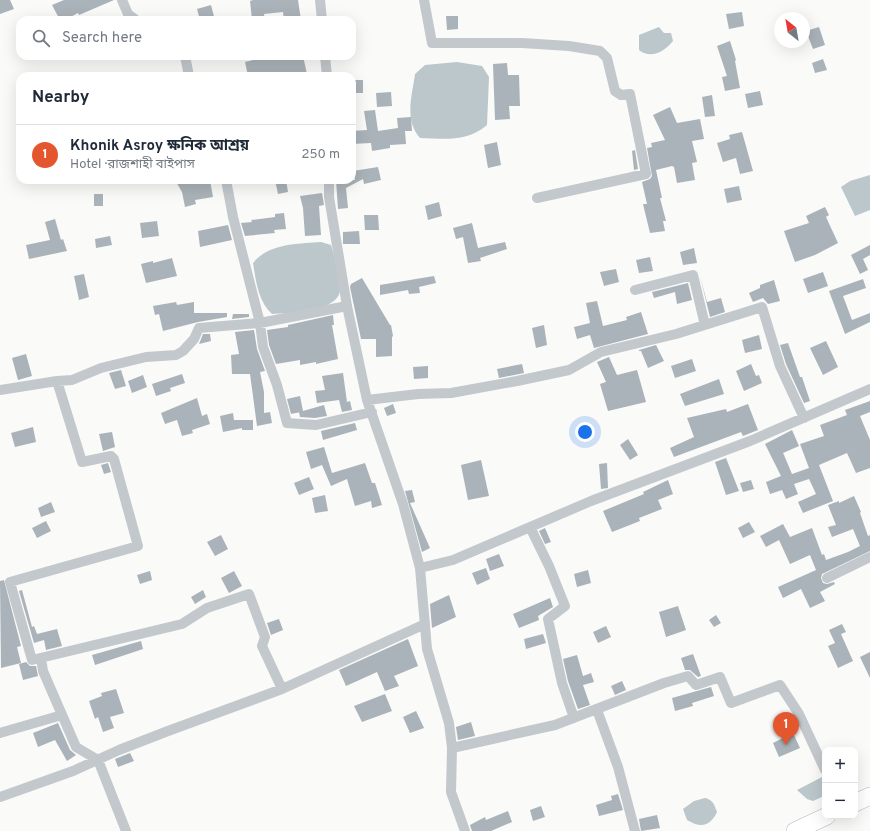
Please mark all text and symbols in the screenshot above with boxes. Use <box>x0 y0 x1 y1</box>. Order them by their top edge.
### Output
north arrow <box>774 12 810 48</box>
search box <box>16 16 356 60</box>
icon: search <box>30 27 52 49</box>
text: Search here <box>62 29 142 48</box>
text: Nearby <box>32 87 89 109</box>
text: Khonik Asroy ক্ষনিক আশ্রয় <box>70 137 249 156</box>
text: 1 <box>42 147 48 163</box>
text: 250 m <box>302 147 340 163</box>
text: Hotel · রাজশাহী বাইপাস <box>70 157 195 173</box>
your location <box>575 422 595 442</box>
pin: 1 <box>773 712 799 745</box>
map controls <box>822 747 858 819</box>
button: + <box>822 747 858 783</box>
button: − <box>822 783 858 819</box>

